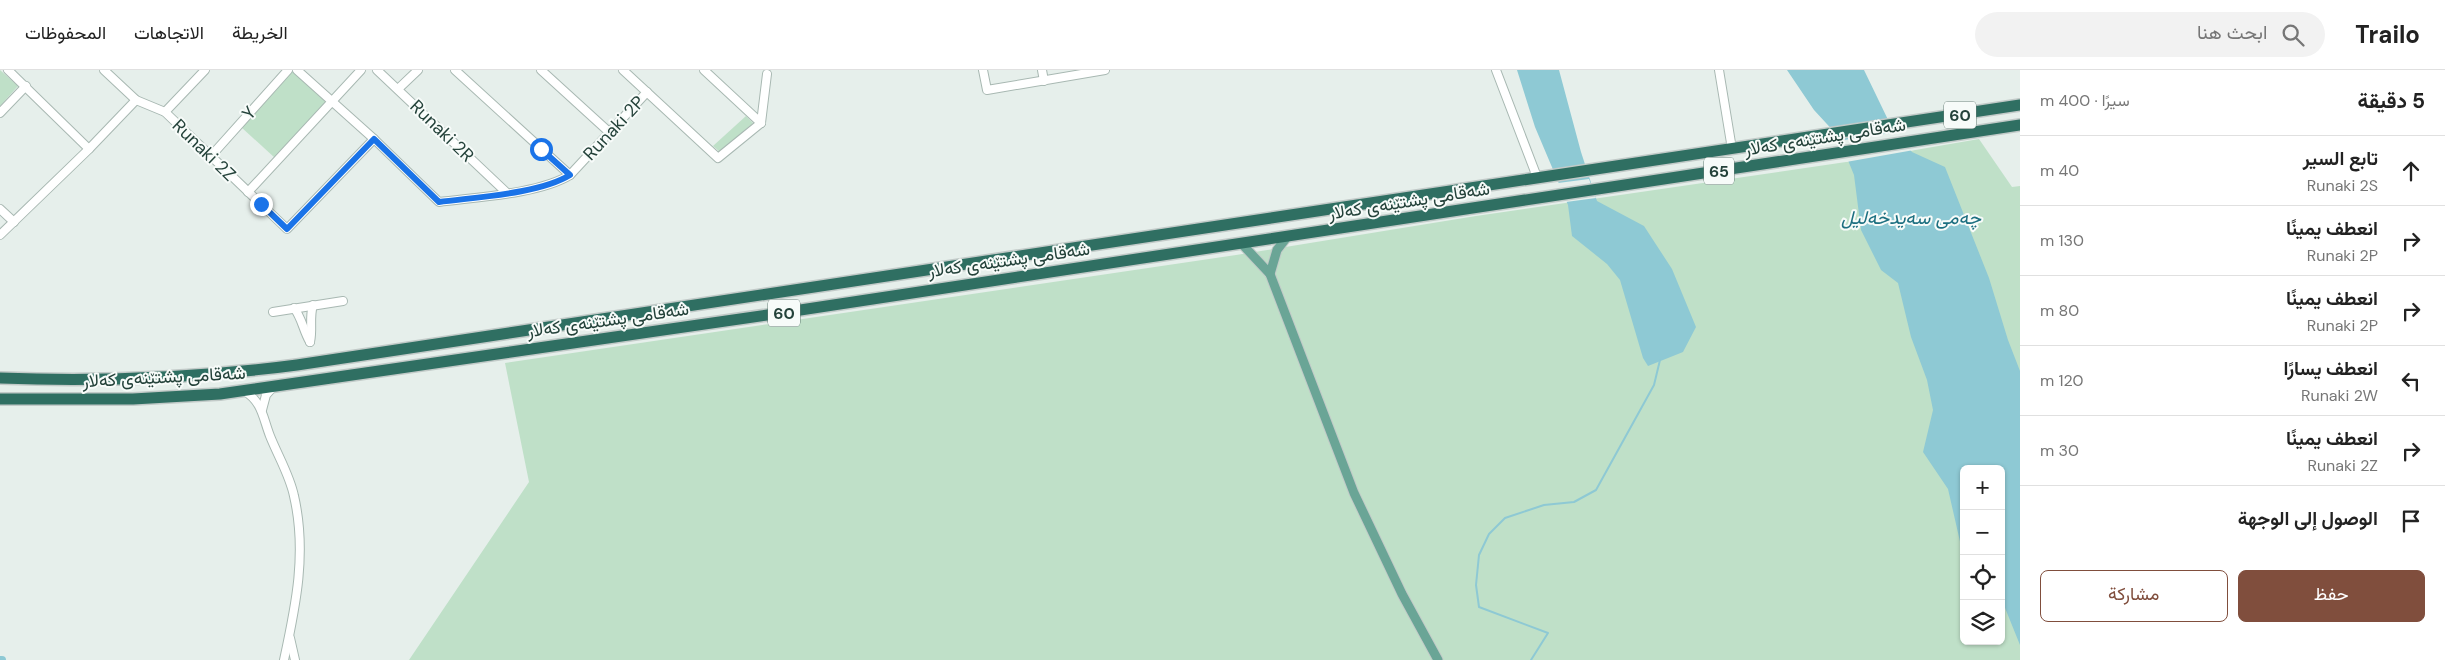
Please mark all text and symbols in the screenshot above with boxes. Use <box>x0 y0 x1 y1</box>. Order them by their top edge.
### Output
search box <box>1975 12 2325 57</box>
text: Trailo <box>2355 19 2420 50</box>
text: ابحث هنا <box>2197 20 2267 45</box>
text: المحفوظات <box>25 21 106 45</box>
text: الاتجاهات <box>134 21 204 45</box>
text: الخريطة <box>232 21 288 45</box>
icon: search <box>2279 21 2307 49</box>
text: 5 دقيقة <box>2357 87 2425 115</box>
text: سيرًا · 400 m <box>2040 90 2130 111</box>
street label: Runaki 2P <box>578 91 650 165</box>
street label: Runaki 2R <box>405 94 479 168</box>
street label: Y <box>237 101 262 125</box>
road number: 60 <box>1944 102 1976 128</box>
street label: شەقامی پشتێنەی کەلار <box>1741 112 1908 162</box>
street label: Runaki 2Z <box>167 114 241 186</box>
route start <box>530 138 553 161</box>
text: تابع السير <box>2303 146 2378 171</box>
icon: ahead <box>2397 157 2425 185</box>
road number: 65 <box>1704 158 1734 184</box>
text: 40 m <box>2040 160 2079 181</box>
text: Runaki 2S <box>2307 175 2378 196</box>
street label: شەقامی پشتێنەی کەلار <box>1325 176 1492 226</box>
route end <box>250 193 273 216</box>
water label: چەمی سەیدخەلیل <box>1841 205 1982 231</box>
text: انعطف يمينًا <box>2286 216 2378 241</box>
icon: right <box>2397 227 2425 255</box>
text: 130 m <box>2040 230 2084 251</box>
street label: شەقامی پشتێنەی کەلار <box>925 237 1092 283</box>
text: Runaki 2P <box>2307 245 2378 266</box>
text: انعطف يمينًا <box>2286 286 2378 311</box>
street label: شەقامی پشتێنەی کەلار <box>524 297 691 343</box>
icon: right <box>2397 297 2425 325</box>
road number: 60 <box>768 300 800 326</box>
text: 80 m <box>2040 300 2079 321</box>
text: Runaki 2P <box>2307 315 2378 336</box>
text: انعطف يسارًا <box>2284 356 2378 381</box>
street label: شەقامی پشتێنەی کەلار <box>81 361 246 393</box>
icon: left <box>2397 367 2425 395</box>
text: 120 m <box>2040 370 2084 391</box>
text: Runaki 2W <box>2301 385 2378 406</box>
text: انعطف يمينًا <box>2286 426 2378 451</box>
icon: right <box>2397 437 2425 465</box>
text: 30 m <box>2040 440 2079 461</box>
text: Runaki 2Z <box>2307 455 2378 476</box>
map controls <box>1960 465 2005 645</box>
button: + <box>1960 465 2005 510</box>
text: الوصول إلى الوجهة <box>2238 506 2378 531</box>
icon: arrive <box>2397 507 2425 535</box>
button: − <box>1960 510 2005 555</box>
button: locate <box>1960 555 2005 600</box>
button: مشاركة <box>2040 570 2228 622</box>
button: حفظ <box>2238 570 2425 622</box>
button: layers <box>1960 600 2005 645</box>

